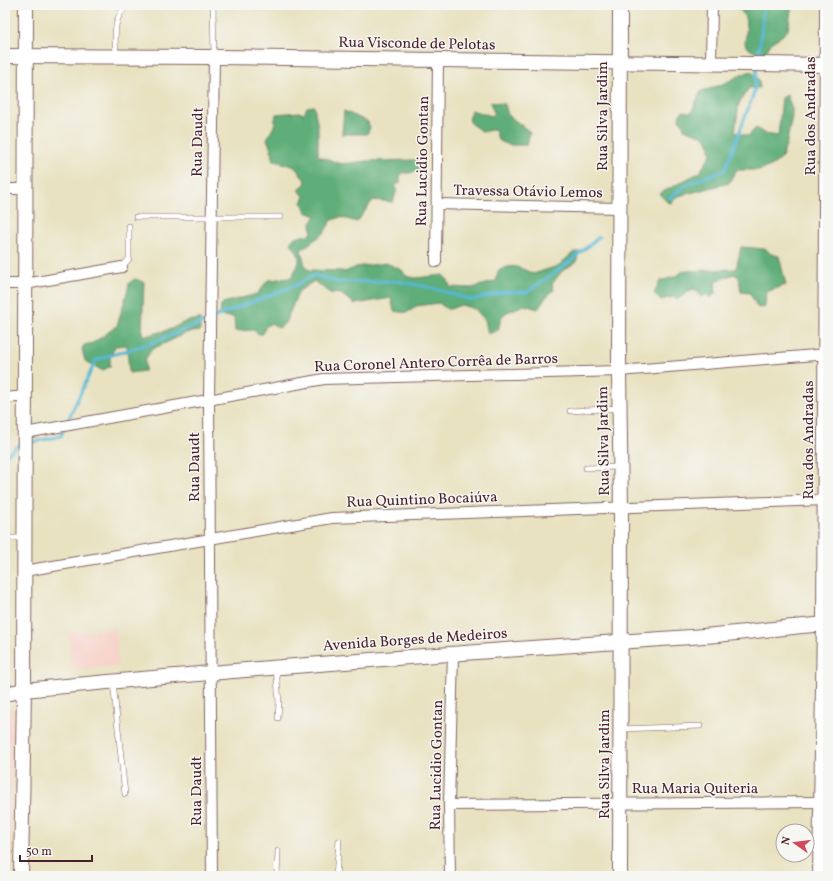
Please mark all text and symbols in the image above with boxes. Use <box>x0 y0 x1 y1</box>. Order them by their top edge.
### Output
street label: Rua Visconde de Pelotas <box>338 33 496 56</box>
street label: Rua dos Andradas <box>801 56 822 176</box>
street label: Rua Silva Jardim <box>593 61 614 171</box>
street label: Rua Lucidio Gontan <box>412 95 435 227</box>
street label: Rua Daudt <box>187 107 210 177</box>
street label: Travessa Otávio Lemos <box>453 181 603 204</box>
street label: Rua Coronel Antero Corrêa de Barros <box>314 349 558 378</box>
street label: Rua dos Andradas <box>799 380 820 500</box>
street label: Rua Silva Jardim <box>593 386 616 496</box>
street label: Rua Daudt <box>185 432 206 502</box>
street label: Rua Quintino Bocaiúva <box>346 487 498 514</box>
street label: Avenida Borges de Medeiros <box>322 624 508 657</box>
street label: Rua Lucidio Gontan <box>426 699 449 831</box>
street label: Rua Silva Jardim <box>595 709 616 819</box>
street label: Rua Daudt <box>187 756 208 826</box>
street label: Rua Maria Quiteria <box>632 779 758 800</box>
north arrow <box>775 823 815 863</box>
text: N <box>779 835 795 847</box>
scale bar <box>20 837 92 863</box>
text: 50 m <box>26 844 52 860</box>

